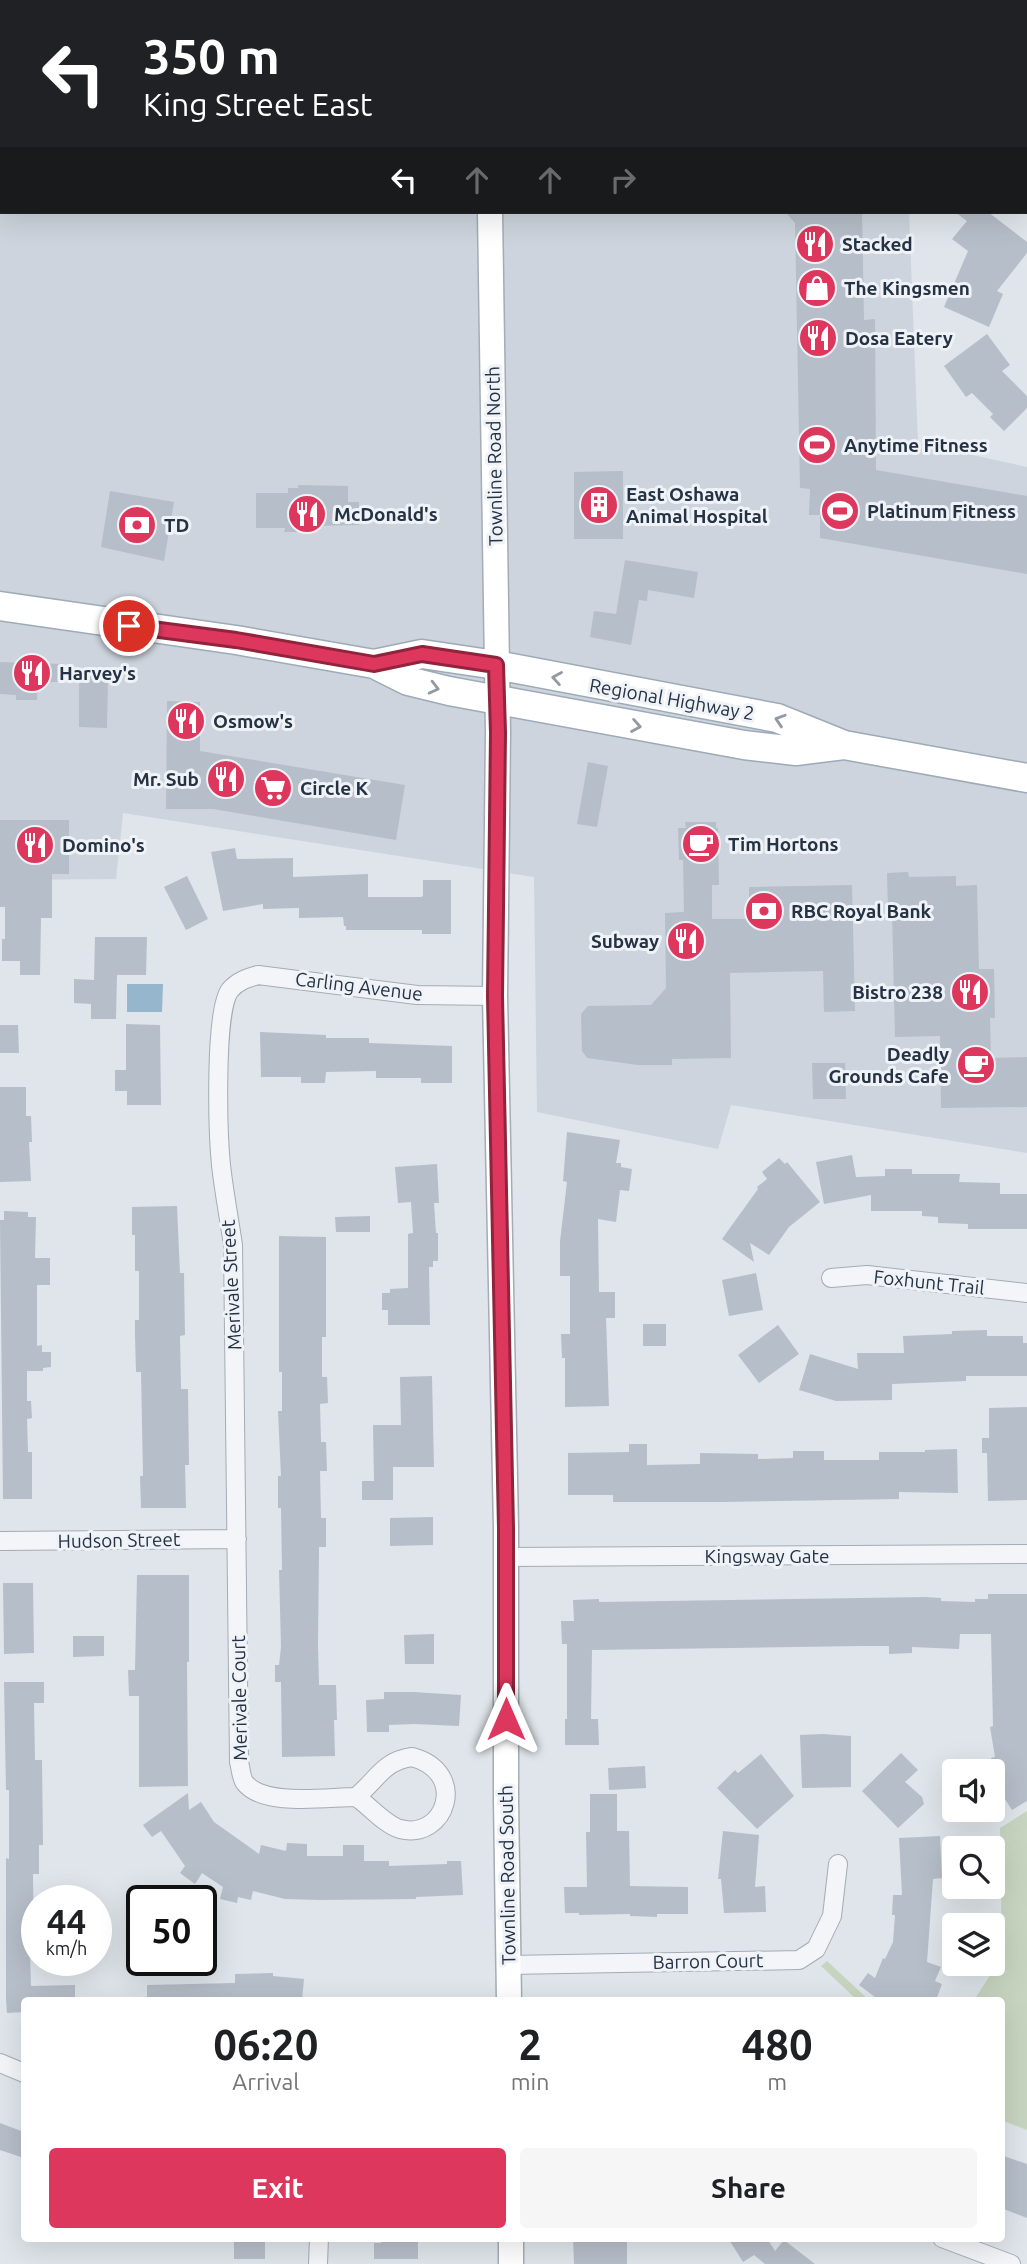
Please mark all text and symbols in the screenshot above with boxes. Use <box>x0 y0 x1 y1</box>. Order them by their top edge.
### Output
icon: left <box>28 28 119 119</box>
text: 350 m <box>143 28 280 83</box>
text: King Street East <box>143 86 372 122</box>
icon: left <box>385 161 423 199</box>
icon: ahead <box>458 161 496 199</box>
icon: ahead <box>531 161 569 199</box>
icon: right <box>604 161 642 199</box>
restaurant icon: Stacked <box>794 223 836 265</box>
place label: Stacked <box>842 233 913 255</box>
shop icon: The Kingsmen <box>796 267 838 309</box>
place label: The Kingsmen <box>844 277 970 299</box>
restaurant icon: Dosa Eatery <box>797 317 839 359</box>
place label: Dosa Eatery <box>845 327 953 349</box>
street label: Townline Road North <box>481 366 507 546</box>
sports icon: Anytime Fitness <box>796 424 838 466</box>
place label: Anytime Fitness <box>844 434 988 456</box>
place label: East Oshawa Animal Hospital <box>626 483 768 527</box>
building icon: East Oshawa Animal Hospital <box>578 484 620 526</box>
sports icon: Platinum Fitness <box>819 490 861 532</box>
restaurant icon: McDonald's <box>286 493 328 535</box>
place label: Platinum Fitness <box>867 500 1016 522</box>
place label: McDonald's <box>334 503 438 525</box>
bank icon: TD <box>116 504 158 546</box>
place label: TD <box>164 514 189 536</box>
pin <box>99 596 159 656</box>
icon: arrive <box>110 607 148 645</box>
restaurant icon: Harvey's <box>11 652 53 694</box>
place label: Harvey's <box>59 662 136 684</box>
one-way arrow <box>551 671 563 686</box>
street label: Regional Highway 2 <box>588 674 756 724</box>
one-way arrow <box>427 680 439 694</box>
restaurant icon: Osmow's <box>165 700 207 742</box>
place label: Osmow's <box>213 710 293 732</box>
one-way arrow <box>775 714 787 728</box>
one-way arrow <box>630 717 642 732</box>
restaurant icon: Mr. Sub <box>205 758 247 800</box>
supermarket icon: Circle K <box>252 767 294 809</box>
place label: Mr. Sub <box>133 768 199 790</box>
place label: Circle K <box>300 777 369 799</box>
cafe icon: Tim Hortons <box>680 823 722 865</box>
restaurant icon: Domino's <box>14 824 56 866</box>
place label: Tim Hortons <box>728 833 839 855</box>
place label: Domino's <box>62 834 145 856</box>
bank icon: RBC Royal Bank <box>743 890 785 932</box>
place label: RBC Royal Bank <box>791 900 932 922</box>
restaurant icon: Subway <box>665 920 707 962</box>
place label: Subway <box>591 930 659 952</box>
street label: Carling Avenue <box>294 967 424 1005</box>
restaurant icon: Bistro 238 <box>949 971 991 1013</box>
place label: Bistro 238 <box>852 981 943 1003</box>
place label: Deadly Grounds Cafe <box>828 1043 949 1087</box>
cafe icon: Deadly Grounds Cafe <box>955 1044 997 1086</box>
street label: Merivale Street <box>217 1219 245 1351</box>
street label: Foxhunt Trail <box>872 1265 986 1299</box>
street label: Hudson Street <box>57 1528 181 1552</box>
street label: Kingsway Gate <box>705 1545 829 1567</box>
street label: Merivale Court <box>227 1634 251 1761</box>
position arrow <box>469 1682 543 1756</box>
map controls <box>942 1759 1005 1976</box>
button: sound <box>942 1759 1005 1822</box>
street label: Townline Road South <box>494 1785 520 1965</box>
button: search <box>942 1836 1005 1899</box>
speed limit sign: 50 <box>126 1885 217 1976</box>
text: 44 <box>47 1901 86 1941</box>
button: layers <box>942 1913 1005 1976</box>
text: km/h <box>46 1938 87 1958</box>
street label: Barron Court <box>652 1949 764 1973</box>
text: 06:20 <box>213 2021 318 2068</box>
text: 2 <box>518 2021 542 2068</box>
text: 480 <box>742 2021 813 2068</box>
text: Arrival <box>232 2069 299 2094</box>
text: min <box>511 2069 549 2094</box>
text: m <box>767 2069 787 2094</box>
button: Exit <box>49 2148 506 2228</box>
button: Share <box>520 2148 977 2228</box>

